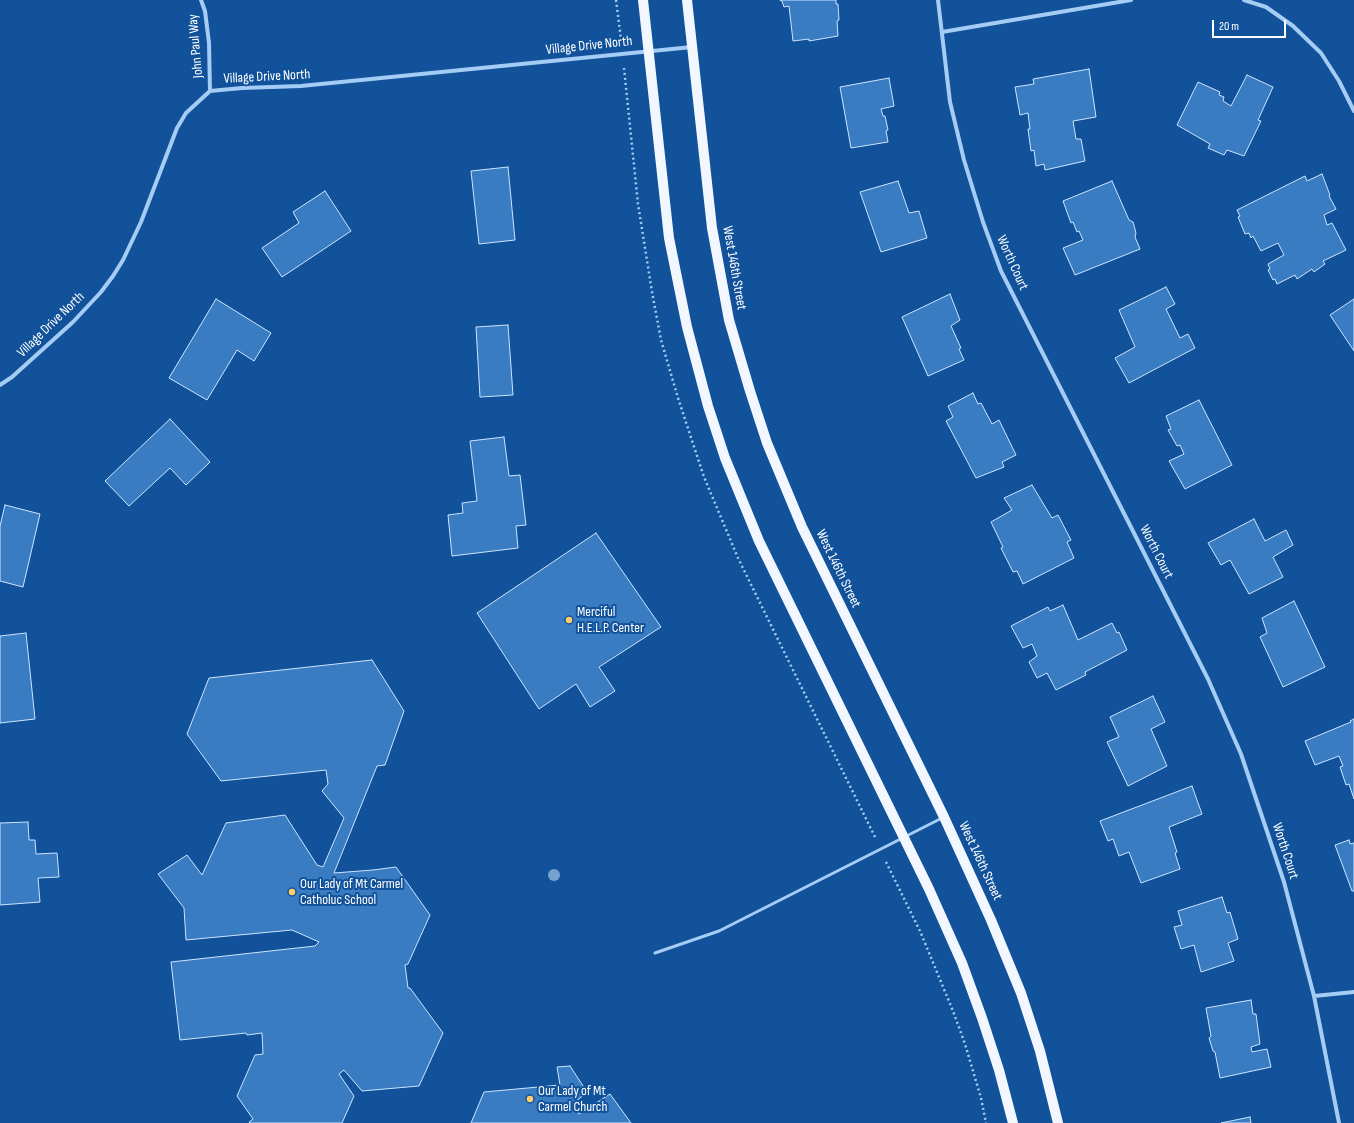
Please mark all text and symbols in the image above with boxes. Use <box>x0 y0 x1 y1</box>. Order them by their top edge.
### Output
scale bar <box>1214 12 1288 38</box>
street label: John Paul Way <box>185 13 207 79</box>
text: 20 m <box>1219 19 1239 34</box>
street label: Village Drive North <box>545 33 633 59</box>
street label: Village Drive North <box>223 66 311 88</box>
street label: West 146th Street <box>718 225 750 311</box>
street label: Worth Court <box>993 233 1031 293</box>
street label: Village Drive North <box>14 289 88 361</box>
street label: Worth Court <box>1135 522 1177 582</box>
street label: West 146th Street <box>812 527 864 611</box>
place label: Merciful H.E.L.P. Center <box>577 604 644 636</box>
marker: Merciful H.E.L.P. Center <box>564 615 574 625</box>
street label: West 146th Street <box>954 819 1006 903</box>
street label: Worth Court <box>1268 821 1302 881</box>
place label: Our Lady of Mt Carmel Catholuc School <box>300 876 403 908</box>
marker: Our Lady of Mt Carmel Catholuc School <box>287 887 297 897</box>
place label: Our Lady of Mt Carmel Church <box>538 1083 607 1116</box>
marker: Our Lady of Mt Carmel Church <box>525 1094 535 1104</box>

